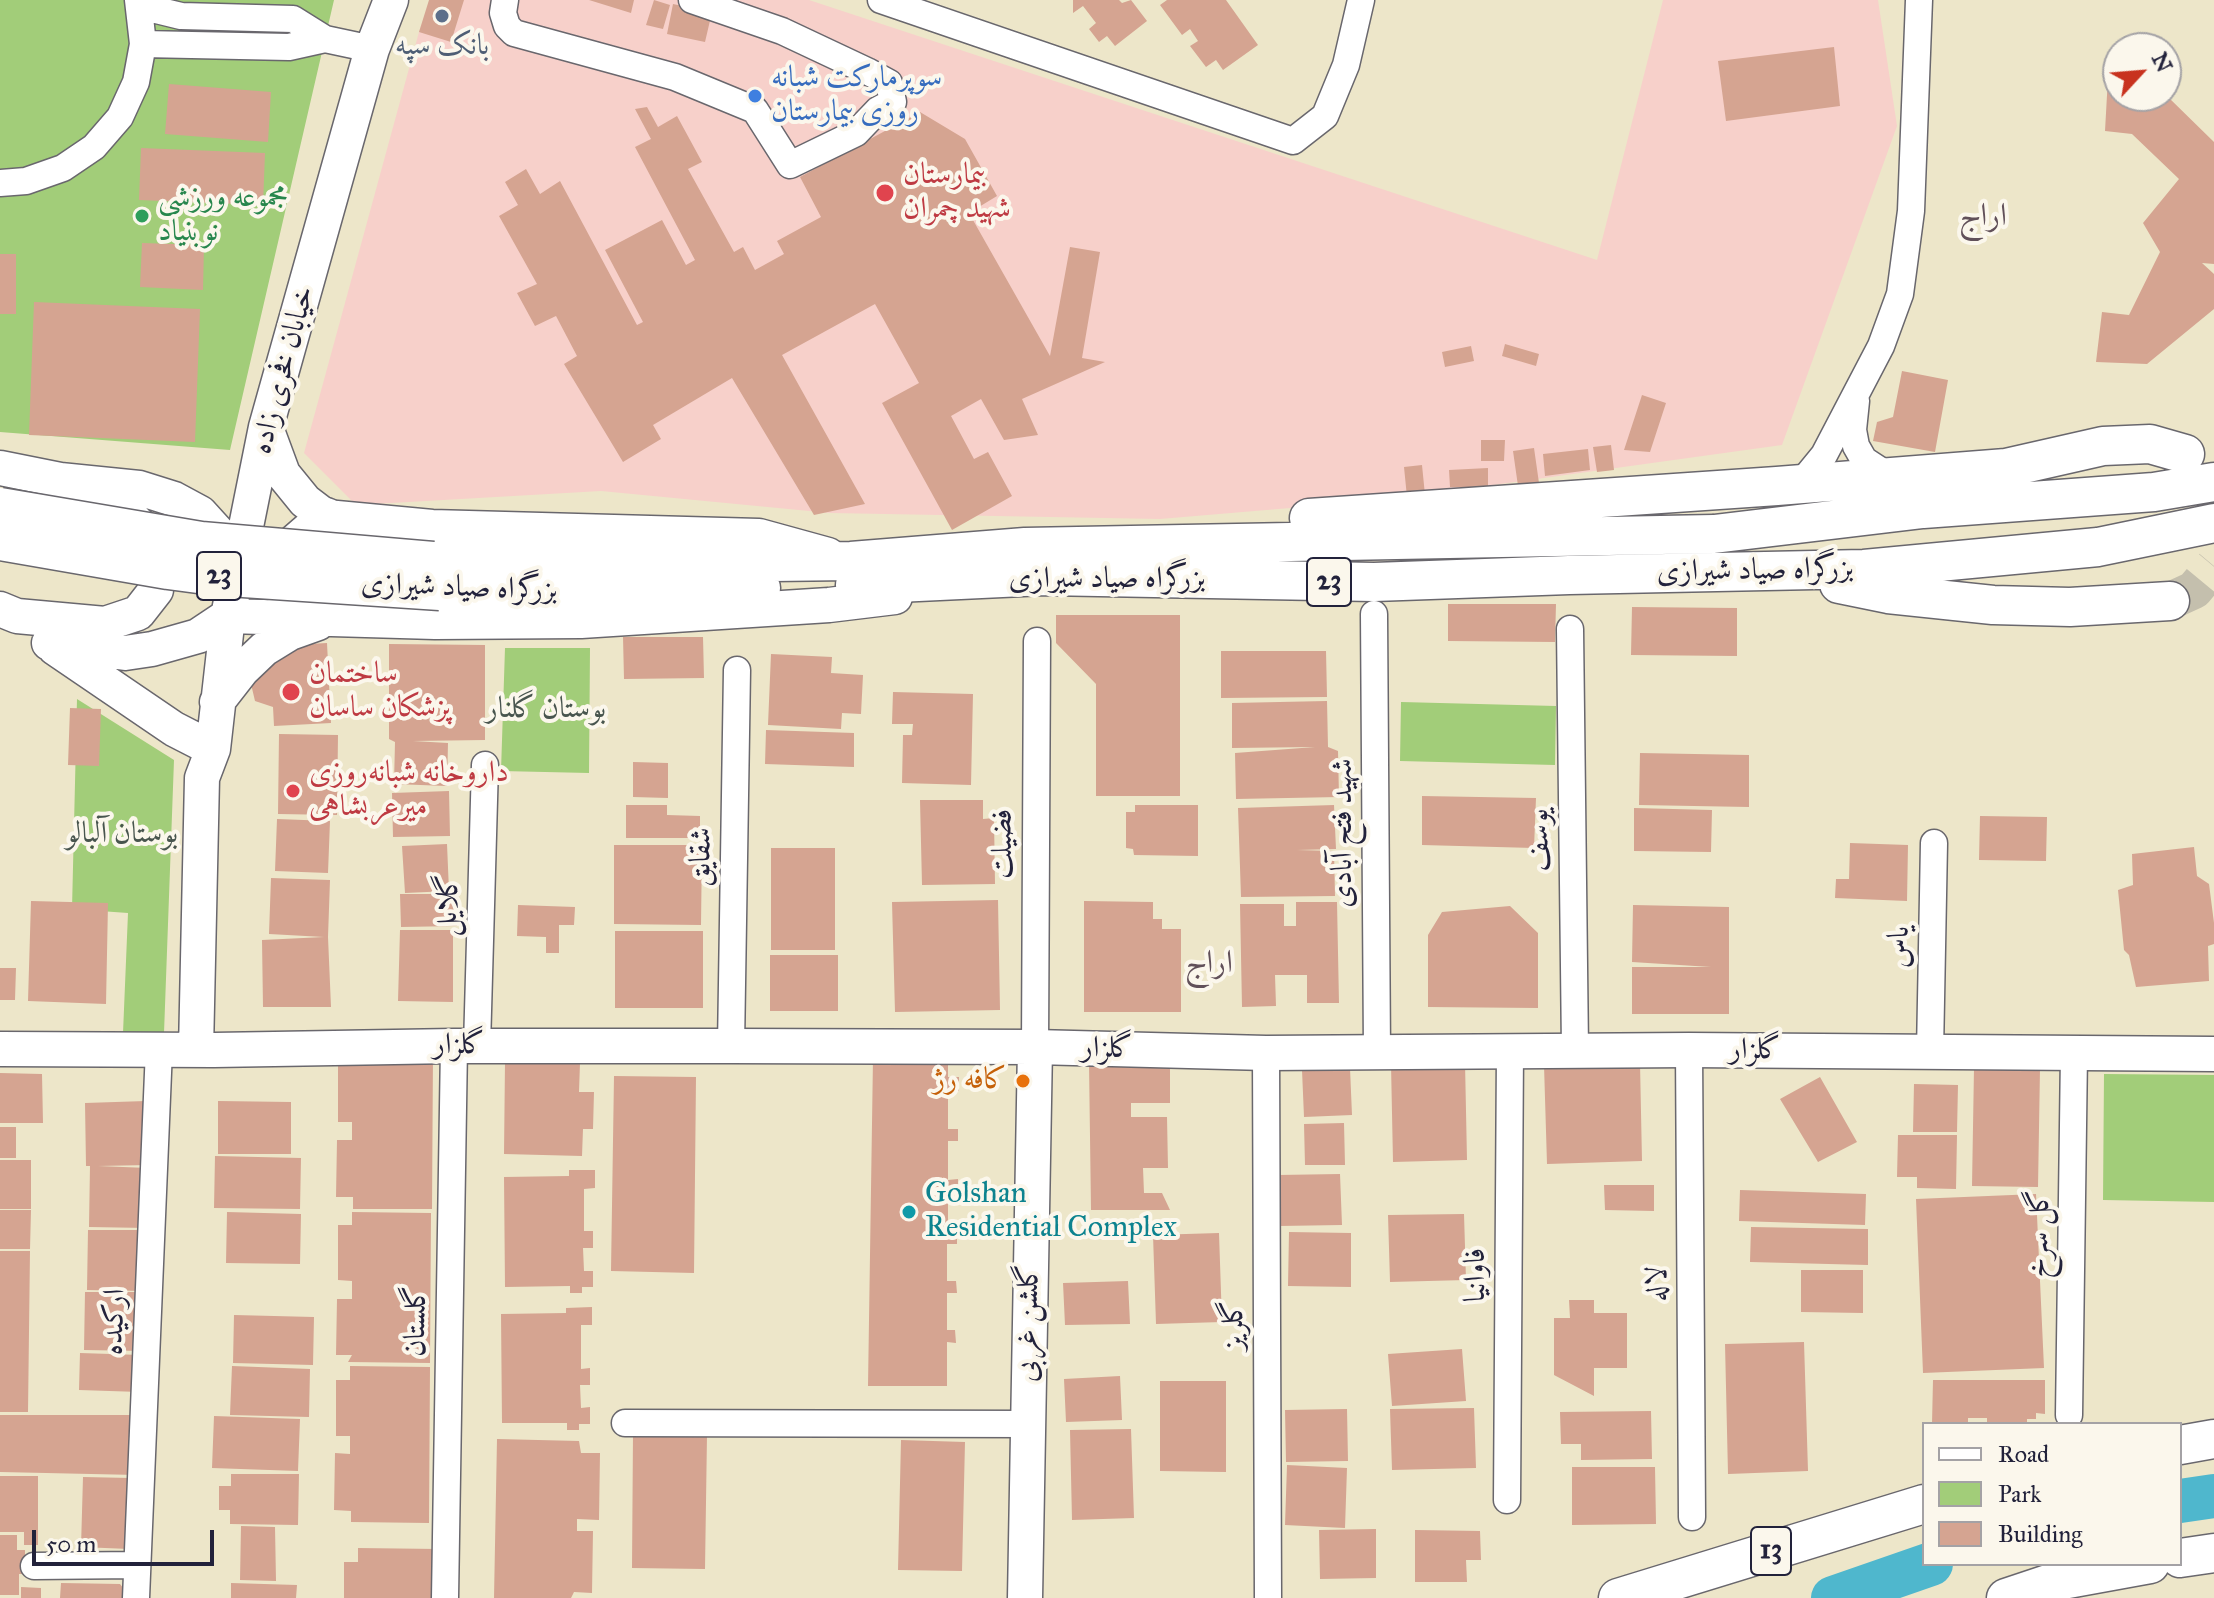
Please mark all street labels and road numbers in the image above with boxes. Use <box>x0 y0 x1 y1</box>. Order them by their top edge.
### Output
street label: خیابان فخری زاده <box>244 282 324 458</box>
street label: بزرگراه صیاد شیرازی <box>1656 551 1854 591</box>
road number: 23 <box>197 552 241 600</box>
road number: 23 <box>1307 558 1351 606</box>
street label: بزرگراه صیاد شیرازی <box>1009 562 1205 598</box>
street label: بزرگراه صیاد شیرازی <box>360 567 558 609</box>
street label: شهید فتح آبادی <box>1326 758 1362 908</box>
street label: یوسف <box>1521 808 1559 872</box>
street label: فضیلت <box>986 809 1022 879</box>
street label: شقایق <box>683 827 721 887</box>
street label: گلایل <box>430 873 468 937</box>
street label: یاس <box>1882 926 1918 968</box>
street label: گلزار <box>433 1028 485 1064</box>
street label: گلزار <box>1081 1031 1133 1067</box>
street label: گلزار <box>1729 1033 1781 1069</box>
street label: گل سرخ <box>2021 1189 2059 1279</box>
street label: فاوانیا <box>1459 1248 1495 1302</box>
street label: گلشن غربی <box>1010 1263 1048 1383</box>
street label: لاله <box>1641 1266 1677 1302</box>
street label: گلستان <box>398 1285 436 1357</box>
street label: ارکیده <box>96 1288 134 1356</box>
street label: گلریز <box>1217 1300 1253 1350</box>
road number: 13 <box>1751 1527 1791 1575</box>

